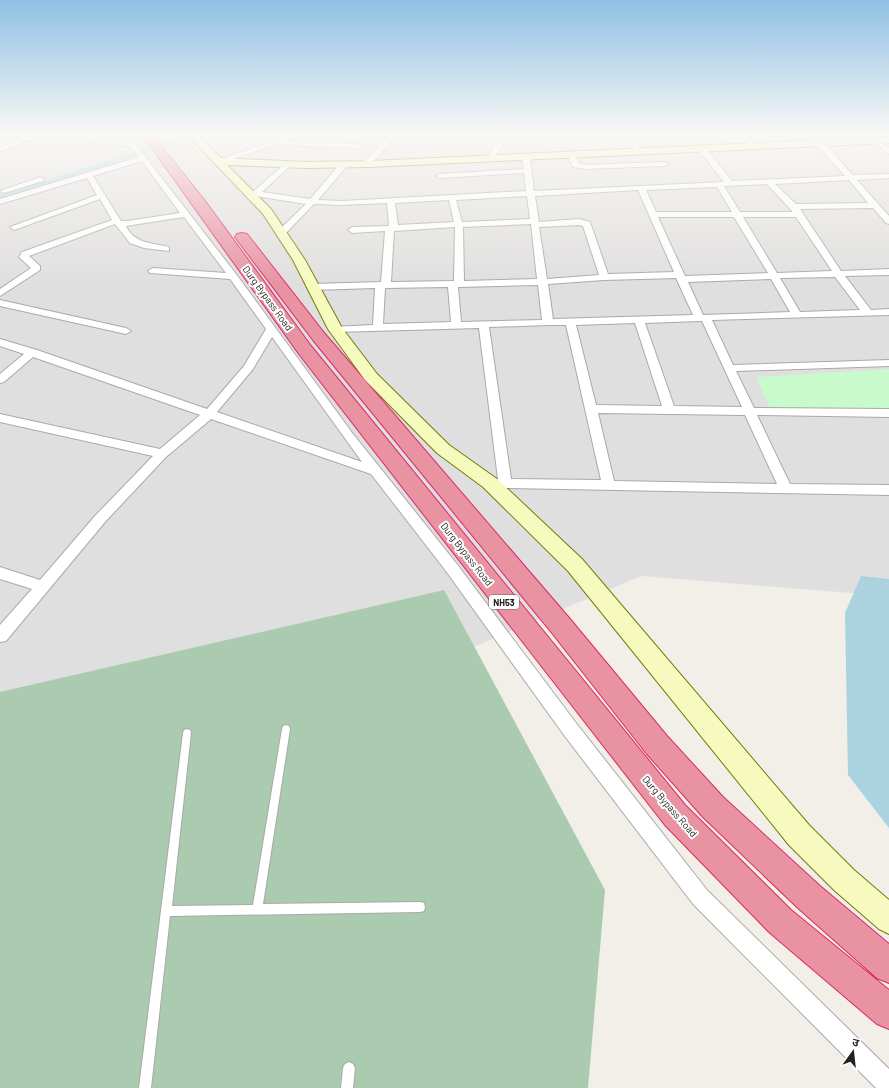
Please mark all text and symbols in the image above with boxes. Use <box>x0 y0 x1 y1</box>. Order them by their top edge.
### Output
street label: Durg Bypass Road <box>240 263 296 333</box>
street label: Durg Bypass Road <box>438 520 496 588</box>
road number: NH53 <box>489 595 519 609</box>
street label: Durg Bypass Road <box>640 773 700 839</box>
north arrow <box>833 1032 873 1072</box>
text: उ <box>851 1035 861 1049</box>

